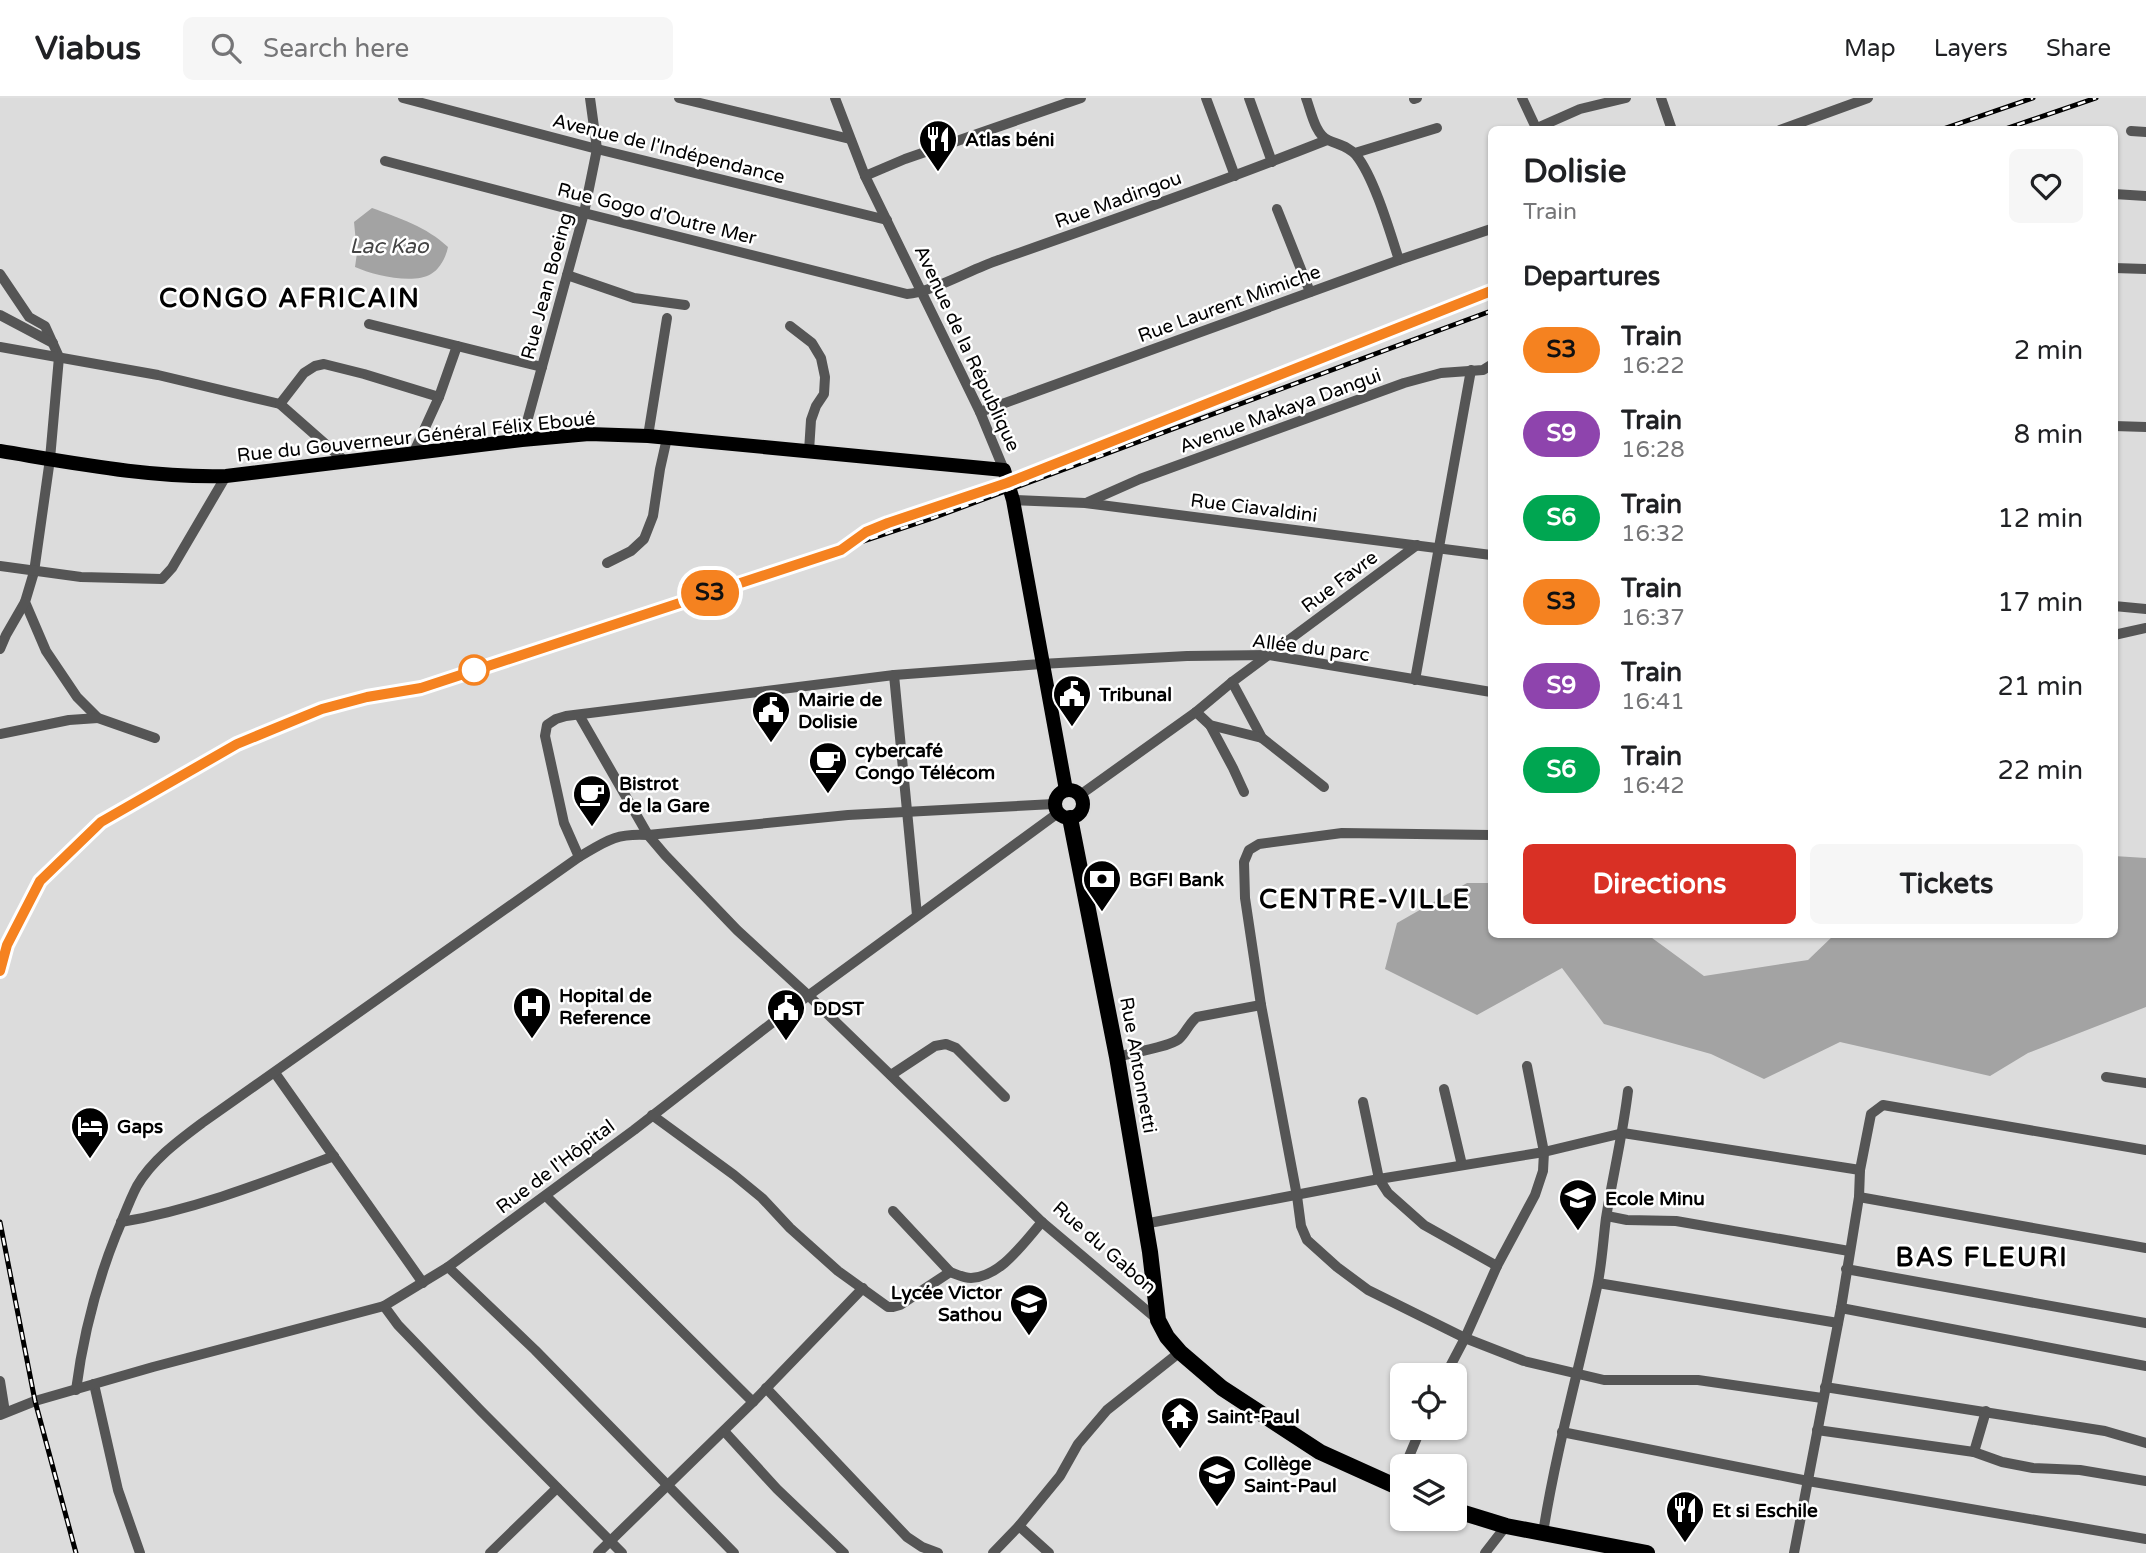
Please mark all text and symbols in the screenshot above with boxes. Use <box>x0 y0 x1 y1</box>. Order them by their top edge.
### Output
search box <box>183 17 673 80</box>
text: Viabus <box>35 29 141 68</box>
icon: search <box>207 29 245 67</box>
text: Search here <box>263 33 409 64</box>
text: Map <box>1844 34 1896 63</box>
text: Layers <box>1934 34 2008 63</box>
text: Share <box>2046 34 2111 63</box>
street label: Avenue de l'Indépendance <box>550 109 787 188</box>
restaurant icon: Atlas béni <box>917 118 959 173</box>
place label: Atlas béni <box>965 129 1055 151</box>
button: heart <box>2009 149 2083 223</box>
text: Dolisie <box>1523 152 1626 191</box>
street label: Rue Madingou <box>1052 167 1185 233</box>
street label: Rue Gogo d'Outre Mer <box>555 179 759 250</box>
text: Train <box>1523 198 1577 226</box>
street label: Rue Jean Boeing <box>517 210 577 362</box>
water label: Lac Kao <box>349 234 430 259</box>
street label: Avenue de la République <box>910 242 1025 455</box>
street label: Rue Laurent Mimiche <box>1135 261 1324 347</box>
text: Departures <box>1523 261 1660 292</box>
district label: CONGO AFRICAIN <box>159 283 421 314</box>
text: Train <box>1621 321 1682 352</box>
text: S3 <box>1547 335 1576 364</box>
text: 2 min <box>2014 335 2083 366</box>
text: 16:22 <box>1621 352 1685 380</box>
street label: Avenue Makaya Dangui <box>1177 364 1384 458</box>
text: Train <box>1621 405 1682 436</box>
street label: Rue du Gouverneur Général Félix Eboué <box>236 407 596 467</box>
text: S9 <box>1547 419 1576 448</box>
text: 8 min <box>2014 419 2083 450</box>
text: 16:28 <box>1621 436 1685 464</box>
street label: Rue Ciavaldini <box>1189 489 1319 527</box>
text: Train <box>1621 489 1682 520</box>
text: S6 <box>1547 503 1576 532</box>
text: 12 min <box>1997 503 2083 534</box>
text: 16:32 <box>1621 520 1685 548</box>
street label: Rue Favre <box>1297 546 1382 617</box>
line badge: S3 <box>678 570 742 616</box>
text: Train <box>1621 573 1682 604</box>
text: S3 <box>695 578 725 607</box>
text: S3 <box>1547 587 1576 616</box>
text: 17 min <box>1997 587 2083 618</box>
text: 16:37 <box>1621 604 1685 632</box>
street label: Allée du parc <box>1251 630 1371 666</box>
unlabelled marker <box>459 655 489 685</box>
text: Train <box>1621 657 1682 688</box>
text: S9 <box>1547 671 1576 700</box>
text: 21 min <box>1997 671 2083 702</box>
public building icon: Tribunal <box>1051 673 1093 728</box>
place label: Tribunal <box>1098 684 1172 706</box>
text: 16:41 <box>1621 688 1685 716</box>
public building icon: Mairie de Dolisie <box>750 689 792 744</box>
place label: Mairie de Dolisie <box>798 689 882 733</box>
cafe icon: cybercafé Congo Télécom <box>807 740 849 795</box>
place label: cybercafé Congo Télécom <box>855 740 995 785</box>
text: Train <box>1621 741 1682 772</box>
text: S6 <box>1547 755 1576 784</box>
text: 22 min <box>1997 755 2083 786</box>
text: 16:42 <box>1621 772 1685 800</box>
cafe icon: Bistrot de la Gare <box>571 773 613 828</box>
place label: Bistrot de la Gare <box>619 773 710 817</box>
button: Directions <box>1523 844 1796 924</box>
button: Tickets <box>1810 844 2083 924</box>
bank icon: BGFI Bank <box>1081 858 1123 913</box>
place label: BGFI Bank <box>1129 869 1225 891</box>
district label: CENTRE-VILLE <box>1259 884 1471 915</box>
hospital icon: Hopital de Reference <box>511 985 553 1040</box>
place label: Hopital de Reference <box>559 985 652 1029</box>
public building icon: DDST <box>765 987 807 1042</box>
street label: Rue Antonnetti <box>1115 995 1161 1135</box>
place label: DDST <box>813 998 865 1020</box>
hotel icon: Gaps <box>69 1105 111 1160</box>
street label: Rue de l'Hôpital <box>492 1115 619 1218</box>
place label: Gaps <box>117 1116 163 1139</box>
school or university icon: Ecole Minu <box>1557 1177 1599 1232</box>
place label: Ecole Minu <box>1605 1188 1705 1210</box>
street label: Rue du Gabon <box>1048 1197 1160 1299</box>
district label: BAS FLEURI <box>1895 1242 2069 1273</box>
place label: Lycée Victor Sathou <box>891 1282 1003 1326</box>
school or university icon: Lycée Victor Sathou <box>1008 1282 1050 1337</box>
map controls <box>1390 1363 1467 1531</box>
button: locate <box>1390 1363 1467 1440</box>
temple icon: Saint-Paul <box>1159 1395 1201 1450</box>
place label: Saint-Paul <box>1207 1406 1300 1428</box>
school or university icon: Collège Saint-Paul <box>1196 1453 1238 1508</box>
place label: Collège Saint-Paul <box>1244 1453 1337 1497</box>
button: layers <box>1390 1454 1467 1531</box>
restaurant icon: Et si Eschile <box>1664 1489 1706 1544</box>
place label: Et si Eschile <box>1712 1500 1818 1522</box>

